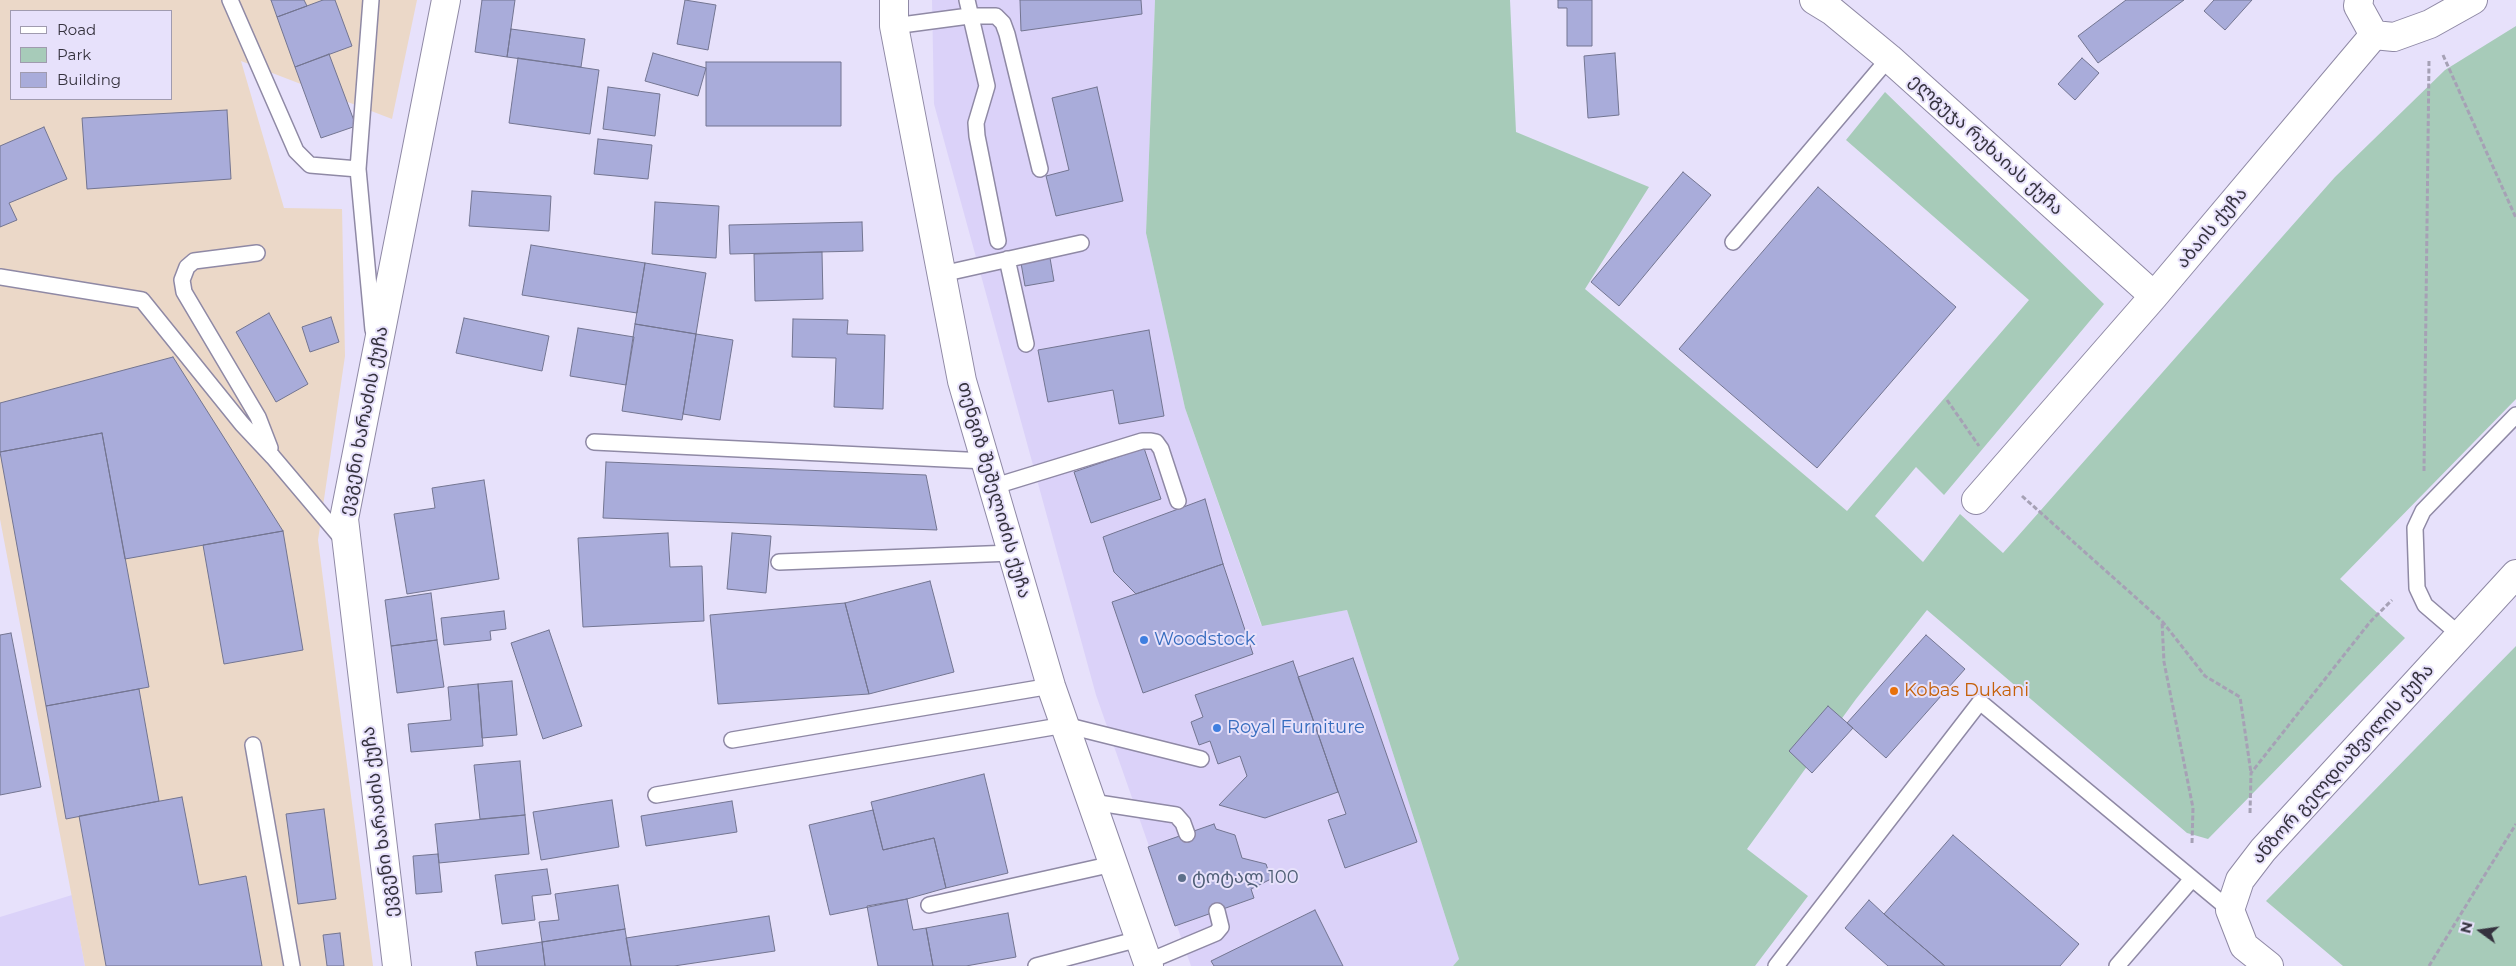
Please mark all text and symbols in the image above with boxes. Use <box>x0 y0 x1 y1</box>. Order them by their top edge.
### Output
legend <box>10 10 172 100</box>
text: Road <box>57 20 96 39</box>
text: Park <box>57 45 91 64</box>
text: Building <box>57 70 121 89</box>
street label: ელგუჯა რუხაიას ქუჩა <box>1905 70 2067 220</box>
street label: აბაის ქუჩა <box>2172 183 2252 273</box>
street label: ევგენი ხარაძის ქუჩა <box>335 324 393 518</box>
street label: თენგიზ შეშელიძის ქუჩა <box>953 379 1035 601</box>
place label: Woodstock <box>1154 629 1256 651</box>
marker: Woodstock <box>1138 634 1150 646</box>
street label: ანზორ გელდიაშვილის ქუჩა <box>2248 660 2438 868</box>
place label: Kobas Dukani <box>1904 680 2029 702</box>
marker: Kobas Dukani <box>1888 685 1900 697</box>
place label: Royal Furniture <box>1227 717 1365 739</box>
marker: Royal Furniture <box>1211 722 1223 734</box>
street label: ევგენი ხარაძის ქუჩა <box>358 725 402 919</box>
place label: ტოტალ 100 <box>1192 867 1299 889</box>
marker: ტოტალ 100 <box>1176 872 1188 884</box>
north arrow <box>2456 906 2506 956</box>
text: N <box>2456 920 2477 935</box>

